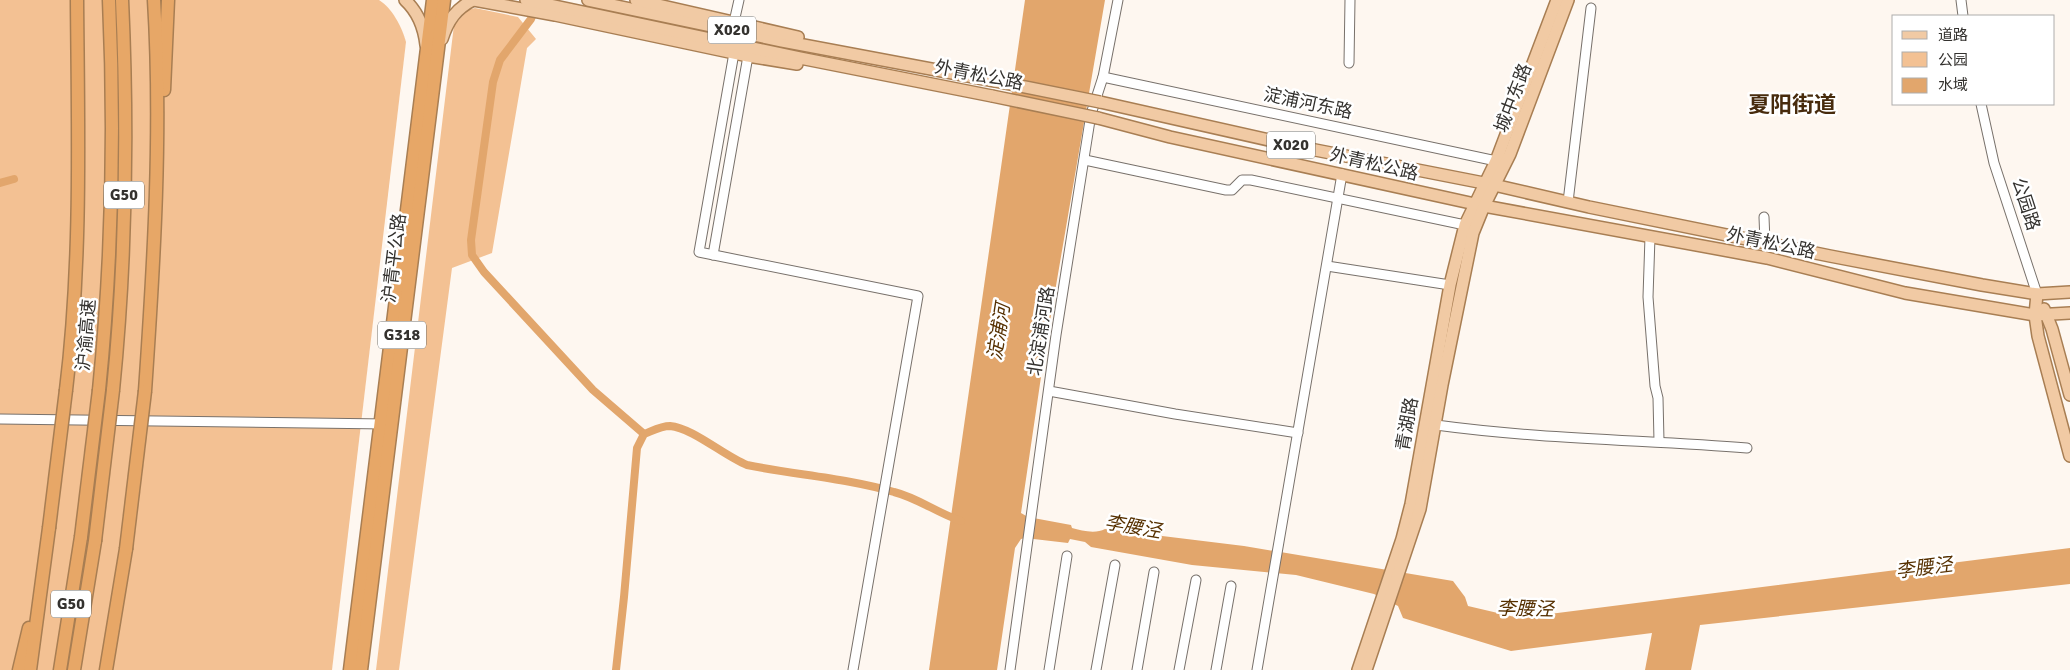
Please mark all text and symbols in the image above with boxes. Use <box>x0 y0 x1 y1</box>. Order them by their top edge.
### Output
legend <box>1892 15 2055 105</box>
road number: X020 <box>708 16 756 44</box>
text: 道路 <box>1938 26 1968 44</box>
text: 公园 <box>1938 51 1968 69</box>
street label: 外青松公路 <box>933 56 1025 94</box>
street label: 城中东路 <box>1490 60 1536 136</box>
text: 水域 <box>1938 76 1968 94</box>
street label: 淀浦河东路 <box>1262 83 1354 123</box>
district label: 夏阳街道 <box>1748 91 1836 118</box>
road number: X020 <box>1267 132 1315 158</box>
street label: 外青松公路 <box>1328 143 1420 185</box>
street label: 公园路 <box>2007 175 2045 233</box>
road number: G50 <box>104 182 144 208</box>
street label: 沪青平公路 <box>378 212 410 304</box>
street label: 外青松公路 <box>1725 223 1817 263</box>
street label: 北淀浦河路 <box>1023 285 1059 377</box>
street label: 沪渝高速 <box>72 298 100 372</box>
water label: 淀浦河 <box>983 298 1016 362</box>
road number: G318 <box>378 322 426 348</box>
street label: 青湖路 <box>1391 396 1423 452</box>
water label: 李腰泾 <box>1103 510 1165 544</box>
water label: 李腰泾 <box>1894 552 1956 583</box>
road number: G50 <box>51 590 91 618</box>
water label: 李腰泾 <box>1496 597 1556 622</box>

